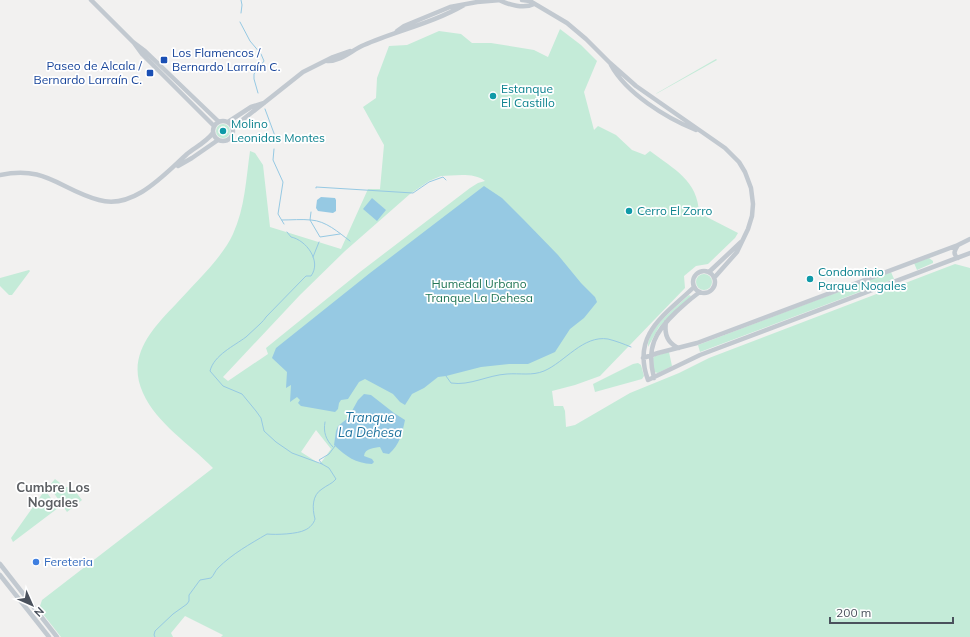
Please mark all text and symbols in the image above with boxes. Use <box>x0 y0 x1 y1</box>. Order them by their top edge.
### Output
place label: Los Flamencos / Bernardo Larraín C. <box>172 45 280 74</box>
marker: Los Flamencos / Bernardo Larraín C. <box>159 55 169 65</box>
place label: Paseo de Alcala / Bernardo Larraín C. <box>34 58 143 87</box>
marker: Paseo de Alcala / Bernardo Larraín C. <box>145 68 155 78</box>
place label: Estanque El Castillo <box>501 81 555 110</box>
marker: Estanque El Castillo <box>488 91 498 101</box>
place label: Molino Leonidas Montes <box>231 116 325 145</box>
marker: Molino Leonidas Montes <box>218 126 228 136</box>
place label: Cerro El Zorro <box>637 203 712 218</box>
marker: Cerro El Zorro <box>624 206 634 216</box>
place label: Condominio Parque Nogales <box>818 264 906 293</box>
marker: Condominio Parque Nogales <box>805 274 815 284</box>
park label: Humedal Urbano Tranque La Dehesa <box>425 276 533 305</box>
water label: Tranque La Dehesa <box>338 409 402 440</box>
district label: Cumbre Los Nogales <box>16 479 90 510</box>
place label: Fereteria <box>44 554 93 569</box>
marker: Fereteria <box>31 557 41 567</box>
north arrow <box>12 585 52 625</box>
scale bar <box>830 599 953 625</box>
text: N <box>31 604 47 620</box>
text: 200 m <box>836 605 871 620</box>

